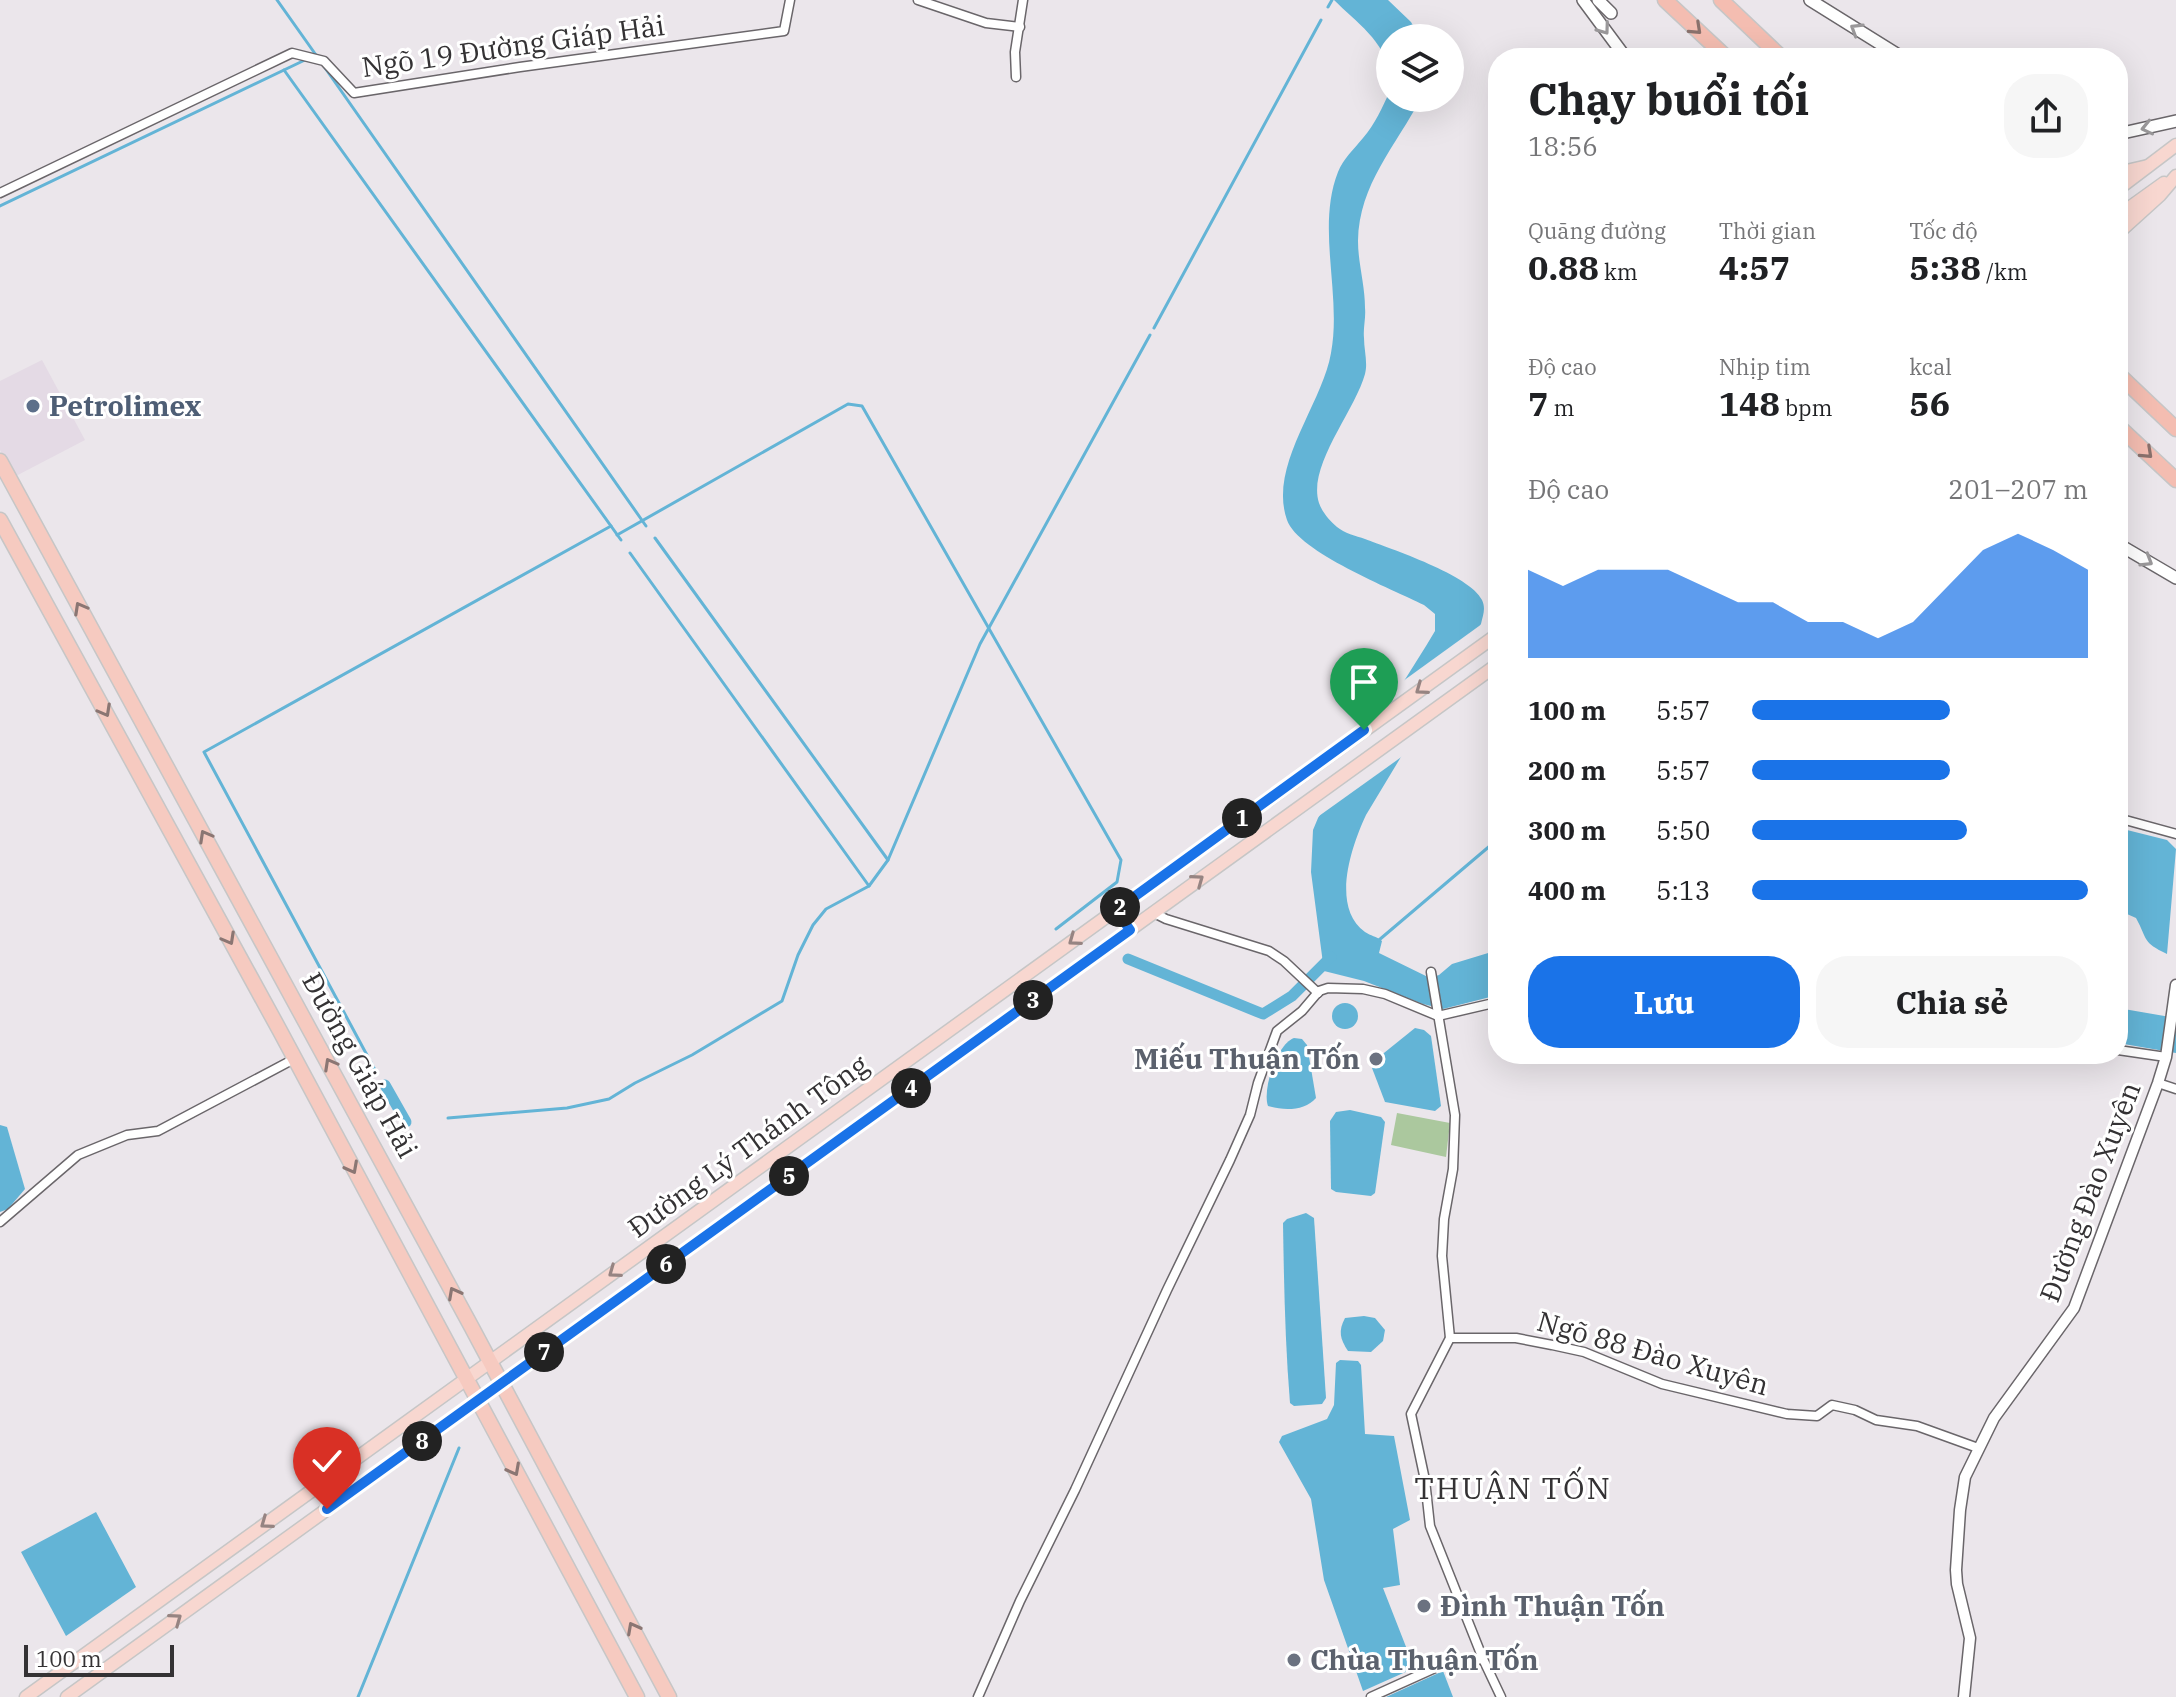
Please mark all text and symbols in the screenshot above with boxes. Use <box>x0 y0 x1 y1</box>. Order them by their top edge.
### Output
street label: Ngõ 19 Đường Giáp Hải <box>359 6 667 85</box>
one-way arrow <box>1595 20 1609 35</box>
one-way arrow <box>1687 20 1702 34</box>
one-way arrow <box>1850 23 1865 39</box>
map controls <box>1376 24 1464 112</box>
button: layers <box>1376 24 1464 112</box>
text: Chạy buổi tối <box>1528 70 1809 127</box>
button: share <box>2004 74 2088 158</box>
one-way arrow <box>2141 119 2154 136</box>
text: 18:56 <box>1528 129 1598 163</box>
text: Quãng đường <box>1528 216 1666 245</box>
text: Thời gian <box>1719 216 1816 245</box>
text: Tốc độ <box>1909 216 1978 245</box>
text: 0.88 <box>1528 245 1599 289</box>
text: 4:57 <box>1719 245 1790 289</box>
text: 5:38 <box>1909 245 1981 289</box>
text: km <box>1599 257 1638 286</box>
text: /km <box>1981 257 2028 286</box>
text: Độ cao <box>1528 352 1597 381</box>
text: Nhịp tim <box>1719 352 1811 381</box>
text: kcal <box>1909 352 1952 381</box>
text: 7 <box>1528 381 1548 425</box>
text: 148 <box>1719 381 1780 425</box>
text: 56 <box>1909 381 1950 425</box>
place label: Petrolimex <box>49 387 202 424</box>
text: m <box>1548 393 1574 422</box>
text: bpm <box>1780 393 1833 422</box>
marker: Petrolimex <box>24 397 42 415</box>
one-way arrow <box>2138 444 2152 458</box>
text: Độ cao <box>1528 472 1609 506</box>
text: 201–207 m <box>1948 472 2088 506</box>
one-way arrow <box>2138 551 2153 567</box>
one-way arrow <box>74 602 90 617</box>
pin <box>1330 648 1398 730</box>
icon: arrive <box>1342 660 1386 704</box>
one-way arrow <box>1416 679 1430 694</box>
text: 100 m <box>1528 693 1606 727</box>
text: 5:57 <box>1656 693 1710 727</box>
one-way arrow <box>95 703 110 717</box>
text: 200 m <box>1528 753 1606 787</box>
text: 5:57 <box>1656 753 1710 787</box>
pin: 1 <box>1222 798 1262 838</box>
text: 1 <box>1235 803 1249 832</box>
text: 300 m <box>1528 813 1606 847</box>
text: 5:50 <box>1656 813 1710 847</box>
one-way arrow <box>199 830 215 845</box>
text: 400 m <box>1528 873 1606 907</box>
text: 5:13 <box>1656 873 1710 907</box>
one-way arrow <box>1190 876 1204 890</box>
pin: 2 <box>1100 887 1140 927</box>
text: 2 <box>1113 892 1127 921</box>
one-way arrow <box>219 930 235 945</box>
one-way arrow <box>1068 930 1083 945</box>
button: Lưu <box>1528 956 1800 1048</box>
button: Chia sẻ <box>1816 956 2088 1048</box>
street label: Đường Giáp Hải <box>294 965 427 1164</box>
pin: 3 <box>1013 980 1053 1020</box>
text: 3 <box>1026 985 1040 1014</box>
place label: Miếu Thuận Tốn <box>1134 1040 1360 1077</box>
street label: Đường Lý Thánh Tông <box>620 1046 875 1245</box>
marker: Miếu Thuận Tốn <box>1367 1050 1385 1068</box>
one-way arrow <box>324 1058 339 1072</box>
pin: 4 <box>891 1068 931 1108</box>
text: 4 <box>904 1073 918 1102</box>
street label: Đường Đào Xuyên <box>2031 1076 2149 1307</box>
pin: 5 <box>769 1156 809 1196</box>
one-way arrow <box>343 1160 358 1174</box>
text: 5 <box>782 1161 796 1190</box>
pin: 6 <box>646 1244 686 1284</box>
text: 6 <box>659 1249 673 1278</box>
one-way arrow <box>608 1263 622 1277</box>
one-way arrow <box>448 1286 463 1301</box>
street label: Ngõ 88 Đào Xuyên <box>1533 1302 1773 1403</box>
pin: 7 <box>524 1332 564 1372</box>
text: 7 <box>537 1337 551 1366</box>
pin: 8 <box>402 1421 442 1461</box>
text: 8 <box>415 1426 429 1455</box>
pin <box>293 1427 361 1509</box>
icon: check <box>305 1439 349 1483</box>
one-way arrow <box>505 1461 520 1476</box>
district label: THUẬN TỐN <box>1414 1466 1612 1507</box>
one-way arrow <box>260 1513 275 1528</box>
place label: Đình Thuận Tốn <box>1440 1587 1665 1624</box>
marker: Đình Thuận Tốn <box>1415 1597 1433 1615</box>
one-way arrow <box>167 1614 182 1628</box>
one-way arrow <box>627 1622 643 1637</box>
scale bar <box>24 1641 174 1677</box>
place label: Chùa Thuận Tốn <box>1310 1641 1538 1678</box>
text: 100 m <box>36 1644 102 1673</box>
marker: Chùa Thuận Tốn <box>1285 1651 1303 1669</box>

